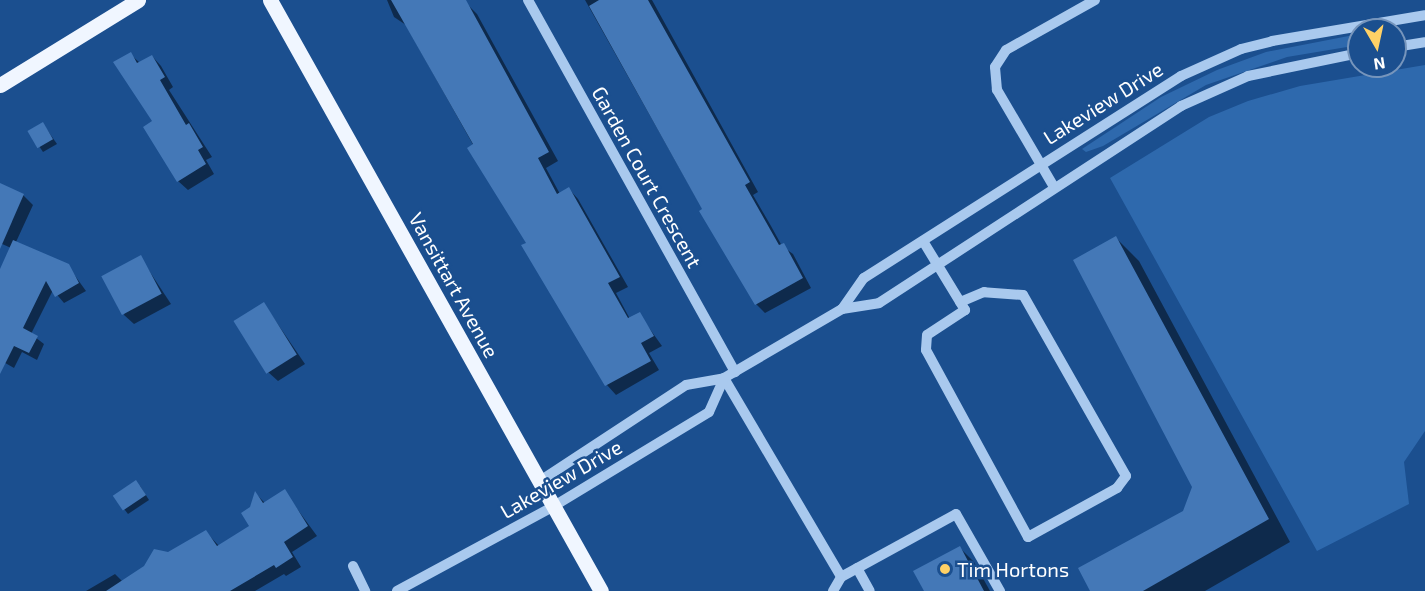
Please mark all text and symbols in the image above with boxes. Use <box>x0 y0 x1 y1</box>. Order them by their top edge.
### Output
north arrow <box>1347 18 1407 78</box>
text: N <box>1372 54 1387 75</box>
street label: Lakeview Drive <box>1039 57 1167 149</box>
street label: Garden Court Crescent <box>587 82 707 272</box>
street label: Vansittart Avenue <box>404 208 504 362</box>
street label: Lakeview Drive <box>496 434 626 524</box>
place label: Tim Hortons <box>957 557 1069 581</box>
marker: Tim Hortons <box>938 562 952 576</box>

